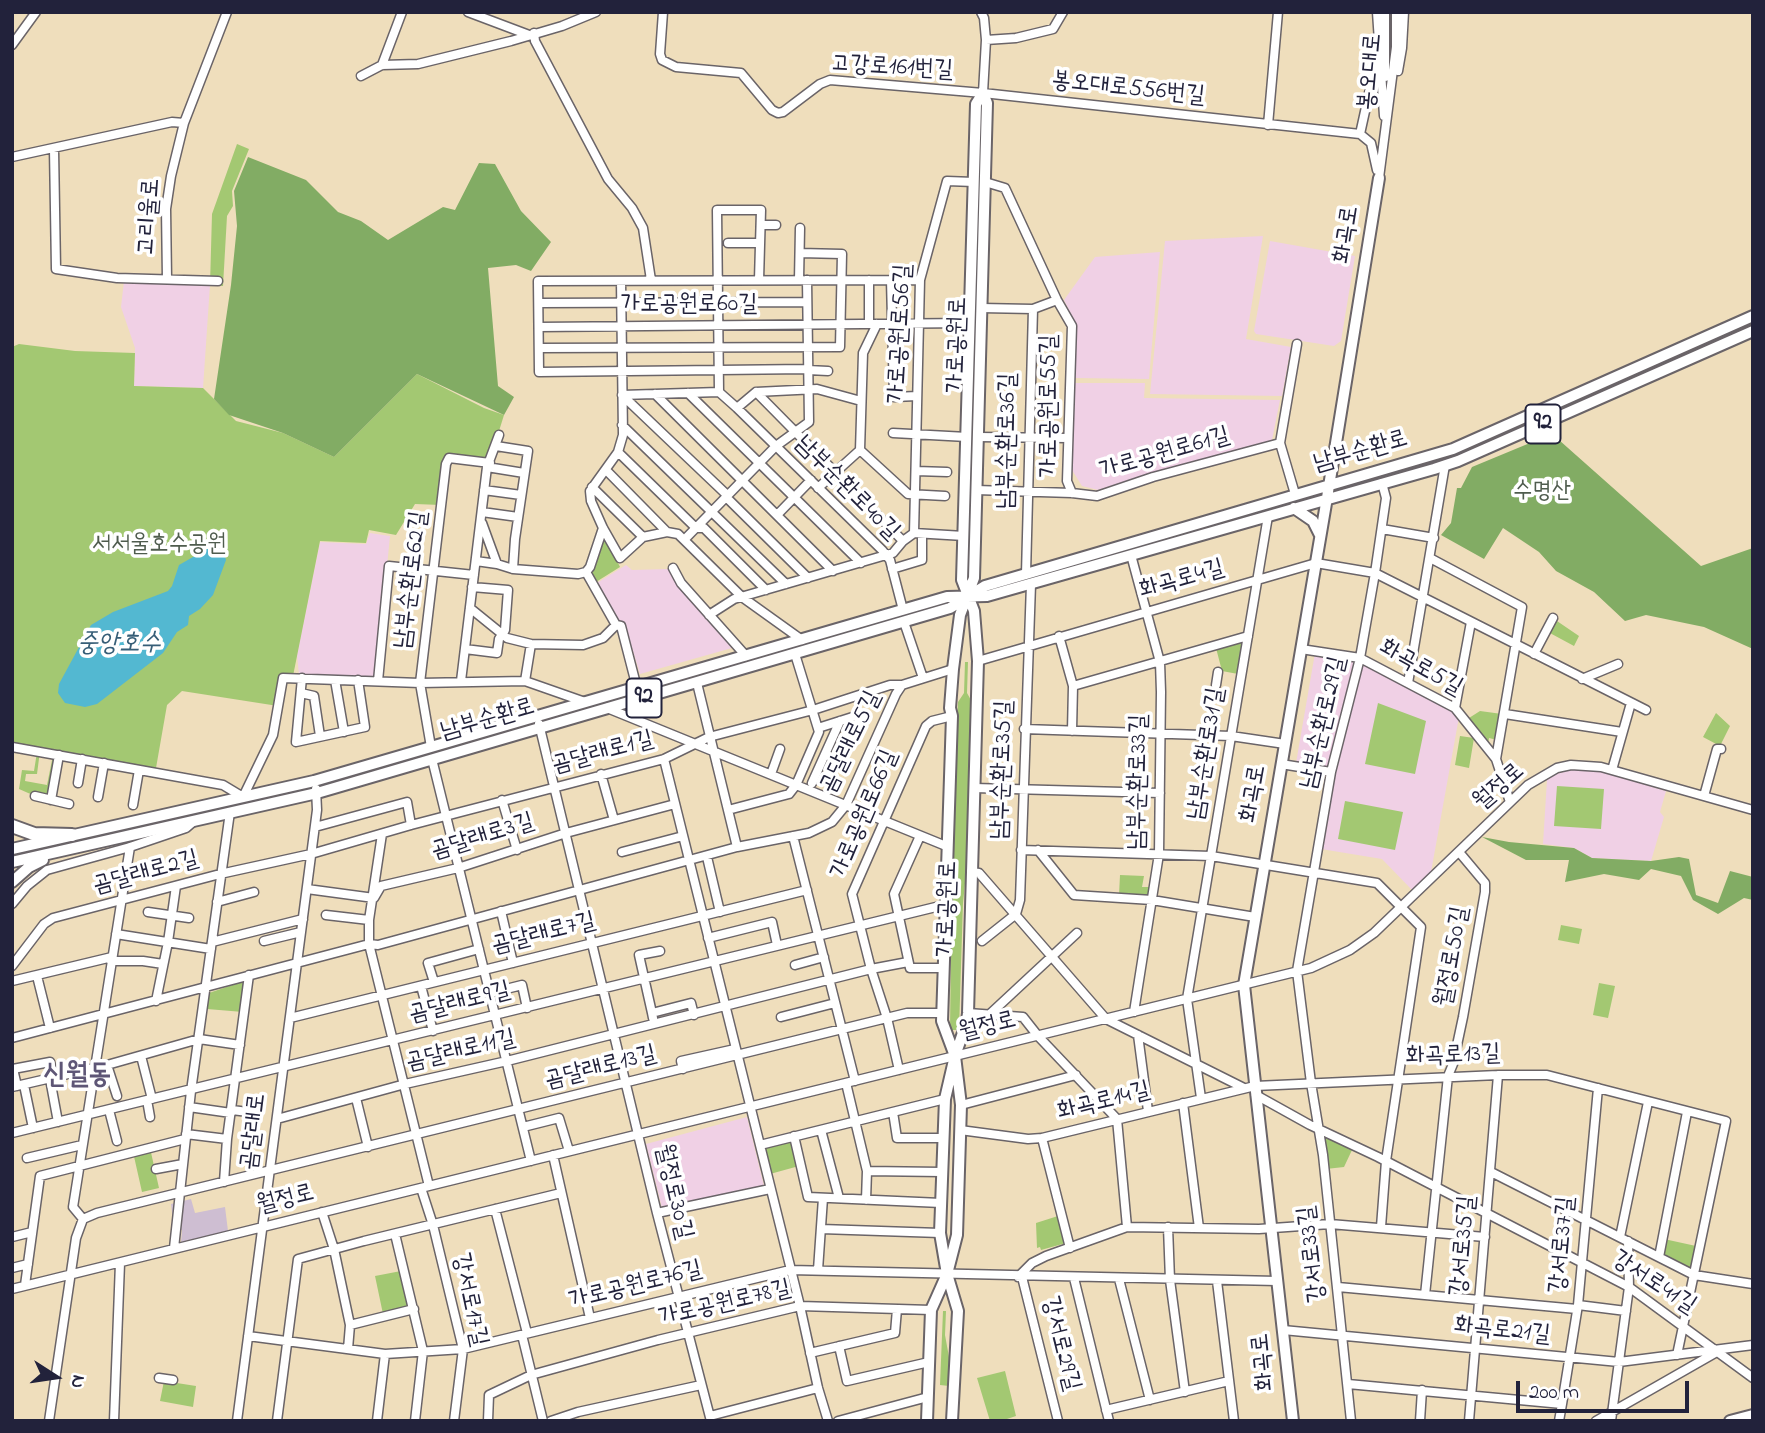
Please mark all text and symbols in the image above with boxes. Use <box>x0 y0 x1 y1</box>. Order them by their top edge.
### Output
street label: 봉오대로 <box>1354 32 1390 112</box>
street label: 고강로161번길 <box>830 51 954 87</box>
street label: 봉오대로556번길 <box>1050 68 1206 112</box>
street label: 고리울로 <box>134 177 168 257</box>
street label: 화곡로 <box>1329 204 1367 266</box>
street label: 가로공원로56길 <box>884 263 920 405</box>
street label: 가로공원로60길 <box>621 292 757 320</box>
street label: 가로공원로 <box>943 296 975 394</box>
street label: 가로공원로55길 <box>1037 334 1065 478</box>
street label: 남부순환로36길 <box>993 373 1025 509</box>
road number: 92 <box>1526 404 1560 444</box>
street label: 가로공원로61길 <box>1097 423 1233 487</box>
street label: 남부순환로 <box>1311 426 1411 480</box>
street label: 남부순환로40길 <box>788 431 904 547</box>
park label: 수명산 <box>1513 479 1571 507</box>
street label: 남부순환로62길 <box>390 510 436 650</box>
park label: 서서울호수공원 <box>91 532 227 560</box>
street label: 화곡로4길 <box>1136 555 1228 607</box>
water label: 중앙호수 <box>77 630 161 662</box>
street label: 화곡로5길 <box>1373 634 1467 704</box>
street label: 남부순환로29길 <box>1296 654 1354 792</box>
road number: 92 <box>626 678 662 718</box>
street label: 남부순환로31길 <box>1183 686 1233 822</box>
street label: 곰달래로5길 <box>815 687 889 799</box>
street label: 남부순환로 <box>438 694 538 748</box>
street label: 남부순환로35길 <box>987 700 1021 840</box>
street label: 남부순환로33길 <box>1124 714 1156 850</box>
street label: 곰달래로1길 <box>549 727 657 781</box>
street label: 가로공원로66길 <box>826 746 906 884</box>
street label: 월정로 <box>1469 758 1531 818</box>
street label: 화곡로 <box>1236 763 1274 825</box>
street label: 곰달래로3길 <box>428 809 538 867</box>
street label: 곰달래로2길 <box>90 846 202 902</box>
street label: 가로공원로 <box>933 860 965 958</box>
street label: 월정로50길 <box>1431 905 1477 1009</box>
street label: 곰달래로7길 <box>489 908 599 962</box>
street label: 곰달래로9길 <box>406 977 514 1031</box>
street label: 월정로 <box>956 1007 1020 1049</box>
street label: 곰달래로11길 <box>403 1025 519 1079</box>
street label: 곰달래로13길 <box>542 1041 660 1097</box>
street label: 화곡로13길 <box>1405 1041 1501 1073</box>
district label: 신월동 <box>43 1060 111 1094</box>
street label: 화곡로14길 <box>1055 1078 1153 1128</box>
street label: 곰달래로 <box>236 1092 274 1172</box>
street label: 월정로30길 <box>647 1141 697 1243</box>
street label: 월정로 <box>254 1180 318 1222</box>
street label: 강서로35길 <box>1446 1194 1484 1298</box>
street label: 강서로37길 <box>1545 1195 1583 1295</box>
street label: 강서로33길 <box>1294 1204 1334 1304</box>
street label: 강서로41길 <box>1605 1246 1701 1322</box>
street label: 강서로17길 <box>444 1251 492 1349</box>
street label: 가로공원로76길 <box>566 1257 706 1317</box>
street label: 가로공원로78길 <box>656 1276 794 1334</box>
street label: 강서로29길 <box>1033 1294 1085 1394</box>
street label: 화곡로21길 <box>1452 1313 1552 1351</box>
street label: 화곡로 <box>1248 1332 1282 1392</box>
north arrow <box>21 1342 91 1412</box>
scale bar <box>1520 1366 1693 1410</box>
text: N <box>62 1372 92 1391</box>
text: 200 m <box>1529 1378 1579 1408</box>

